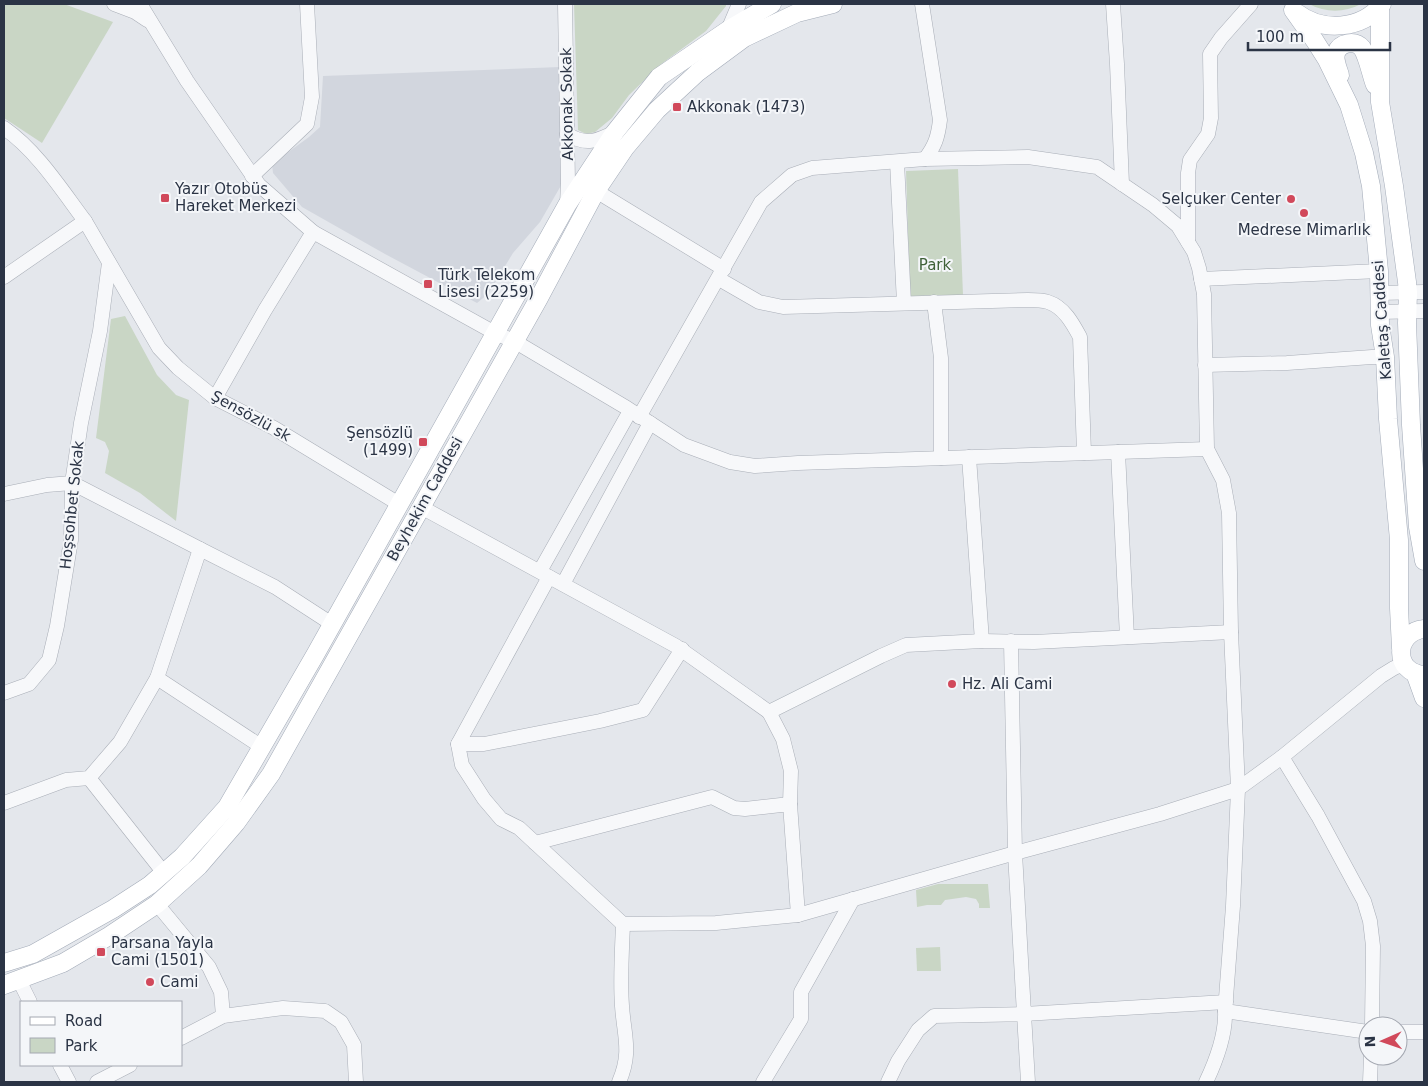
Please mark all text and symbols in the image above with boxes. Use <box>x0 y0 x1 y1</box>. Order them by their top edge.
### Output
scale bar <box>1248 20 1390 52</box>
text: 100 m <box>1256 28 1304 46</box>
street label: Akkonak Sokak <box>557 47 577 161</box>
place label: Akkonak (1473) <box>687 98 805 116</box>
marker: Akkonak (1473) <box>671 101 683 113</box>
place label: Yazır Otobüs Hareket Merkezi <box>174 180 296 215</box>
place label: Selçuker Center <box>1162 190 1282 208</box>
marker: Yazır Otobüs Hareket Merkezi <box>159 192 171 204</box>
marker: Selçuker Center <box>1285 193 1297 205</box>
marker: Medrese Mimarlık <box>1298 207 1310 219</box>
place label: Medrese Mimarlık <box>1238 221 1371 239</box>
park label: Park <box>919 256 952 274</box>
street label: Kaletaş Caddesi <box>1369 260 1395 380</box>
place label: Türk Telekom Lisesi (2259) <box>437 266 535 301</box>
marker: Türk Telekom Lisesi (2259) <box>422 278 434 290</box>
street label: Şensözlü sk <box>208 387 294 445</box>
place label: Şensözlü (1499) <box>346 424 413 459</box>
street label: Beyhekim Caddesi <box>383 434 467 564</box>
marker: Şensözlü (1499) <box>417 436 429 448</box>
street label: Hoşsohbet Sokak <box>56 440 88 570</box>
place label: Hz. Ali Cami <box>962 675 1053 693</box>
marker: Hz. Ali Cami <box>946 678 958 690</box>
place label: Parsana Yayla Cami (1501) <box>111 934 214 969</box>
marker: Parsana Yayla Cami (1501) <box>95 946 107 958</box>
place label: Cami <box>160 973 198 991</box>
marker: Cami <box>144 976 156 988</box>
legend <box>20 1001 182 1066</box>
text: Road <box>65 1012 103 1030</box>
north arrow <box>1358 1016 1408 1066</box>
text: N <box>1362 1035 1378 1048</box>
text: Park <box>65 1037 98 1055</box>

